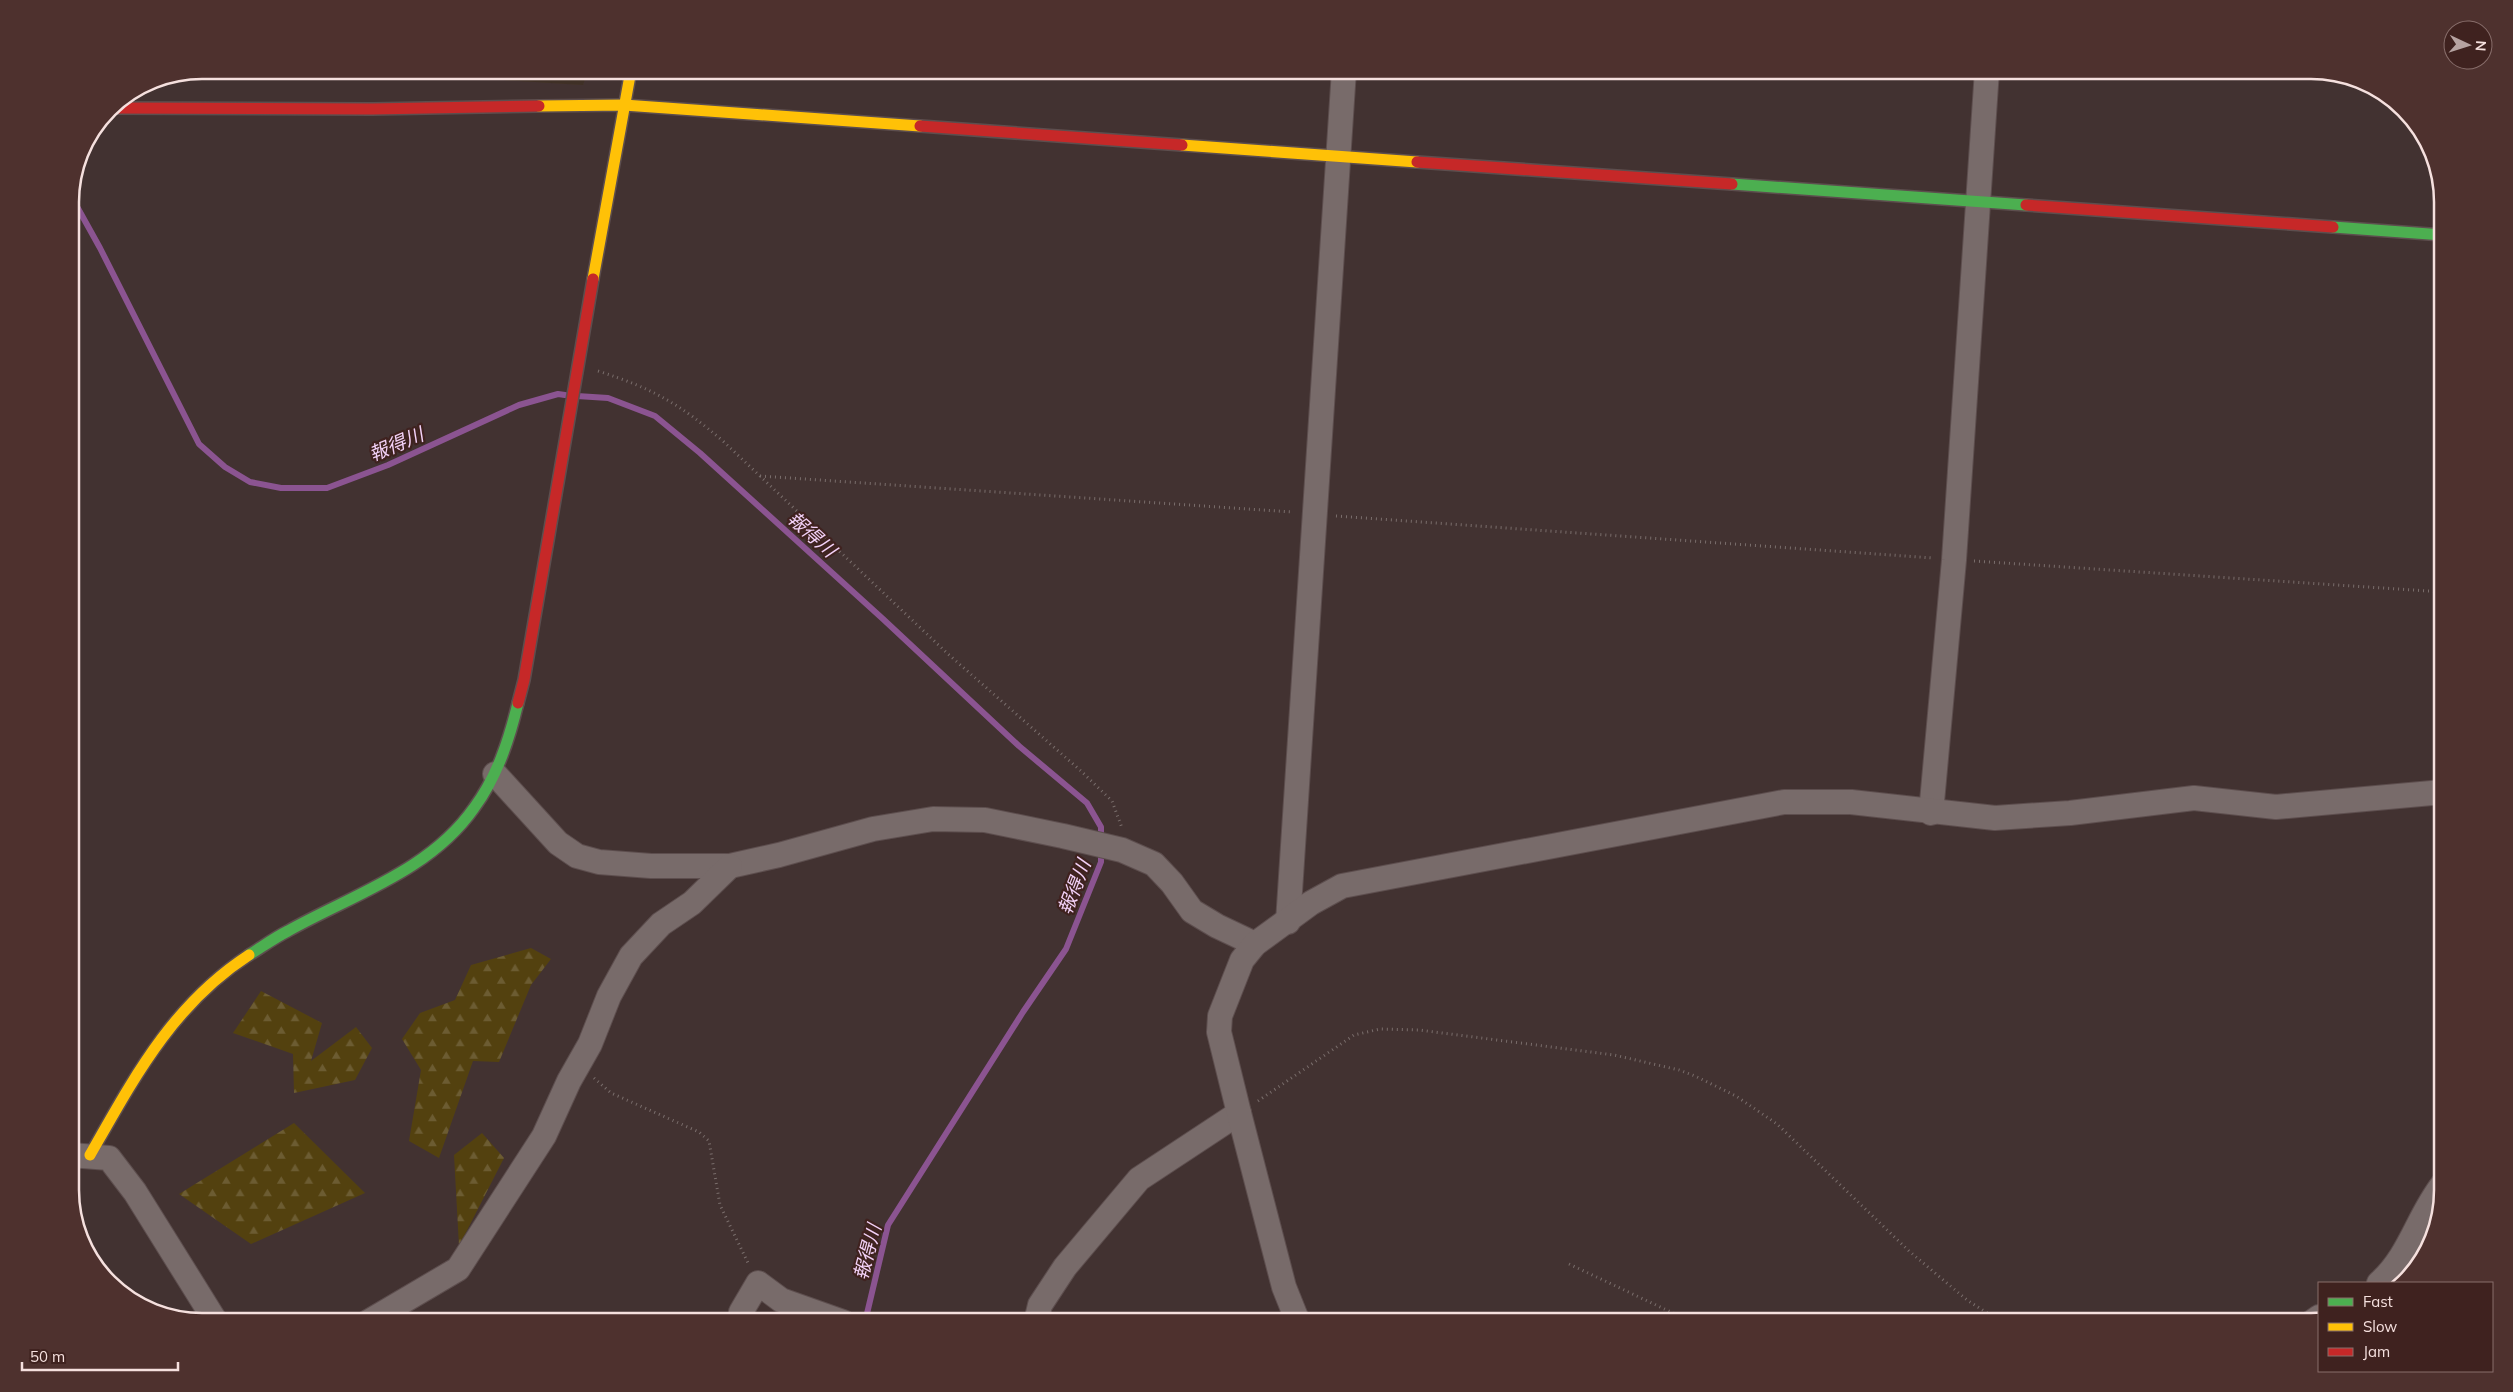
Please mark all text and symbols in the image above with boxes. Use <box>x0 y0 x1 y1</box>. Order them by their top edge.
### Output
north arrow <box>2443 20 2493 70</box>
text: N <box>2472 40 2490 52</box>
water label: 報得川 <box>365 421 429 466</box>
water label: 報得川 <box>783 506 843 563</box>
water label: 報得川 <box>1053 854 1096 918</box>
water label: 報得川 <box>848 1219 886 1283</box>
legend <box>2318 1282 2493 1372</box>
text: Fast <box>2363 1292 2393 1311</box>
text: Slow <box>2363 1317 2397 1336</box>
scale bar <box>22 1340 179 1372</box>
text: Jam <box>2363 1342 2390 1361</box>
text: 50 m <box>30 1347 65 1366</box>

